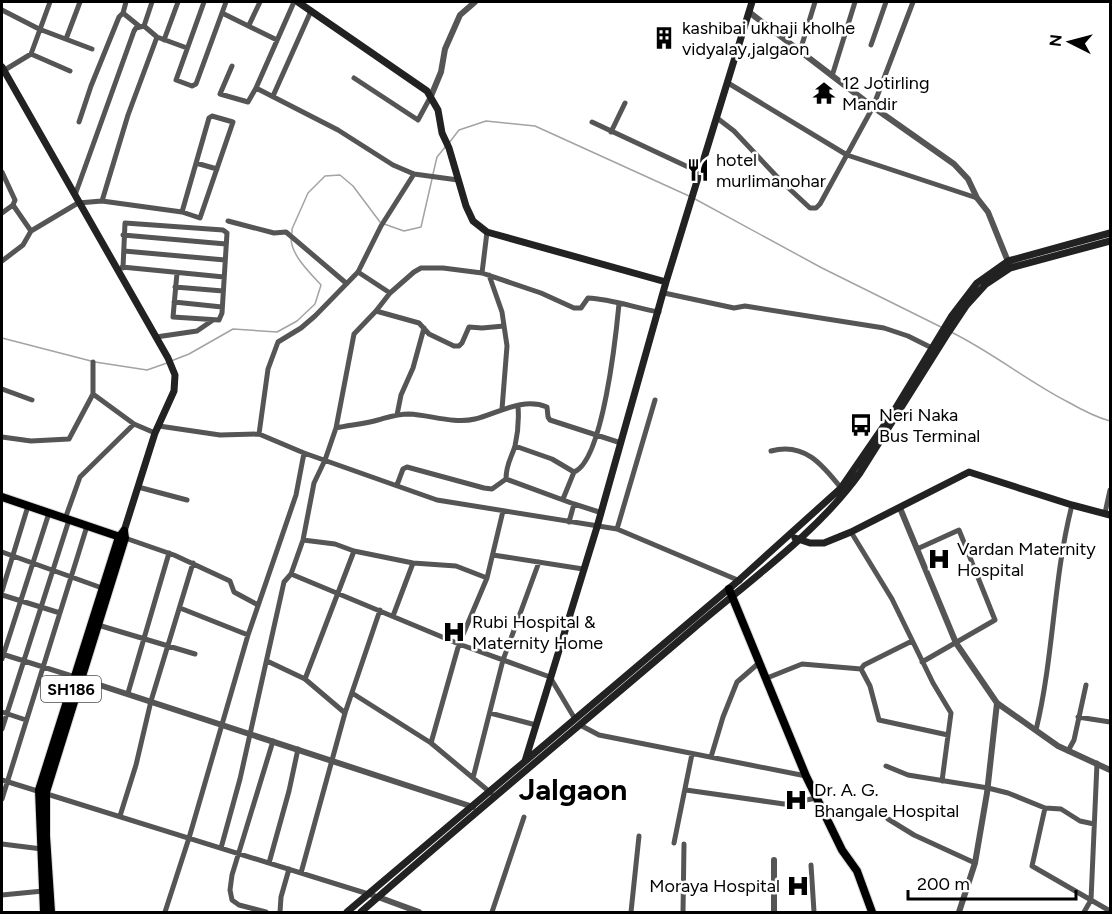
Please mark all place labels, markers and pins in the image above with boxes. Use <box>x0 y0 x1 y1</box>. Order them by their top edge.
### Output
place label: kashibai ukhaji kholhe vidyalay,jalgaon <box>682 17 855 60</box>
building icon: kashibai ukhaji kholhe vidyalay,jalgaon <box>651 25 677 51</box>
place label: 12 Jotirling Mandir <box>842 72 929 115</box>
temple icon: 12 Jotirling Mandir <box>811 80 837 106</box>
place label: hotel murlimanohar <box>716 149 826 192</box>
restaurant icon: hotel murlimanohar <box>685 157 711 183</box>
place label: Neri Naka Bus Terminal <box>879 404 980 447</box>
bus stop icon: Neri Naka Bus Terminal <box>848 412 874 438</box>
place label: Vardan Maternity Hospital <box>957 538 1096 581</box>
hospital icon: Vardan Maternity Hospital <box>926 546 952 572</box>
place label: Rubi Hospital & Maternity Home <box>472 611 603 654</box>
hospital icon: Rubi Hospital & Maternity Home <box>441 619 467 645</box>
place label: Dr. A. G. Bhangale Hospital <box>814 779 959 822</box>
hospital icon: Dr. A. G. Bhangale Hospital <box>783 787 809 813</box>
hospital icon: Moraya Hospital <box>785 873 811 899</box>
place label: Moraya Hospital <box>649 875 780 897</box>

